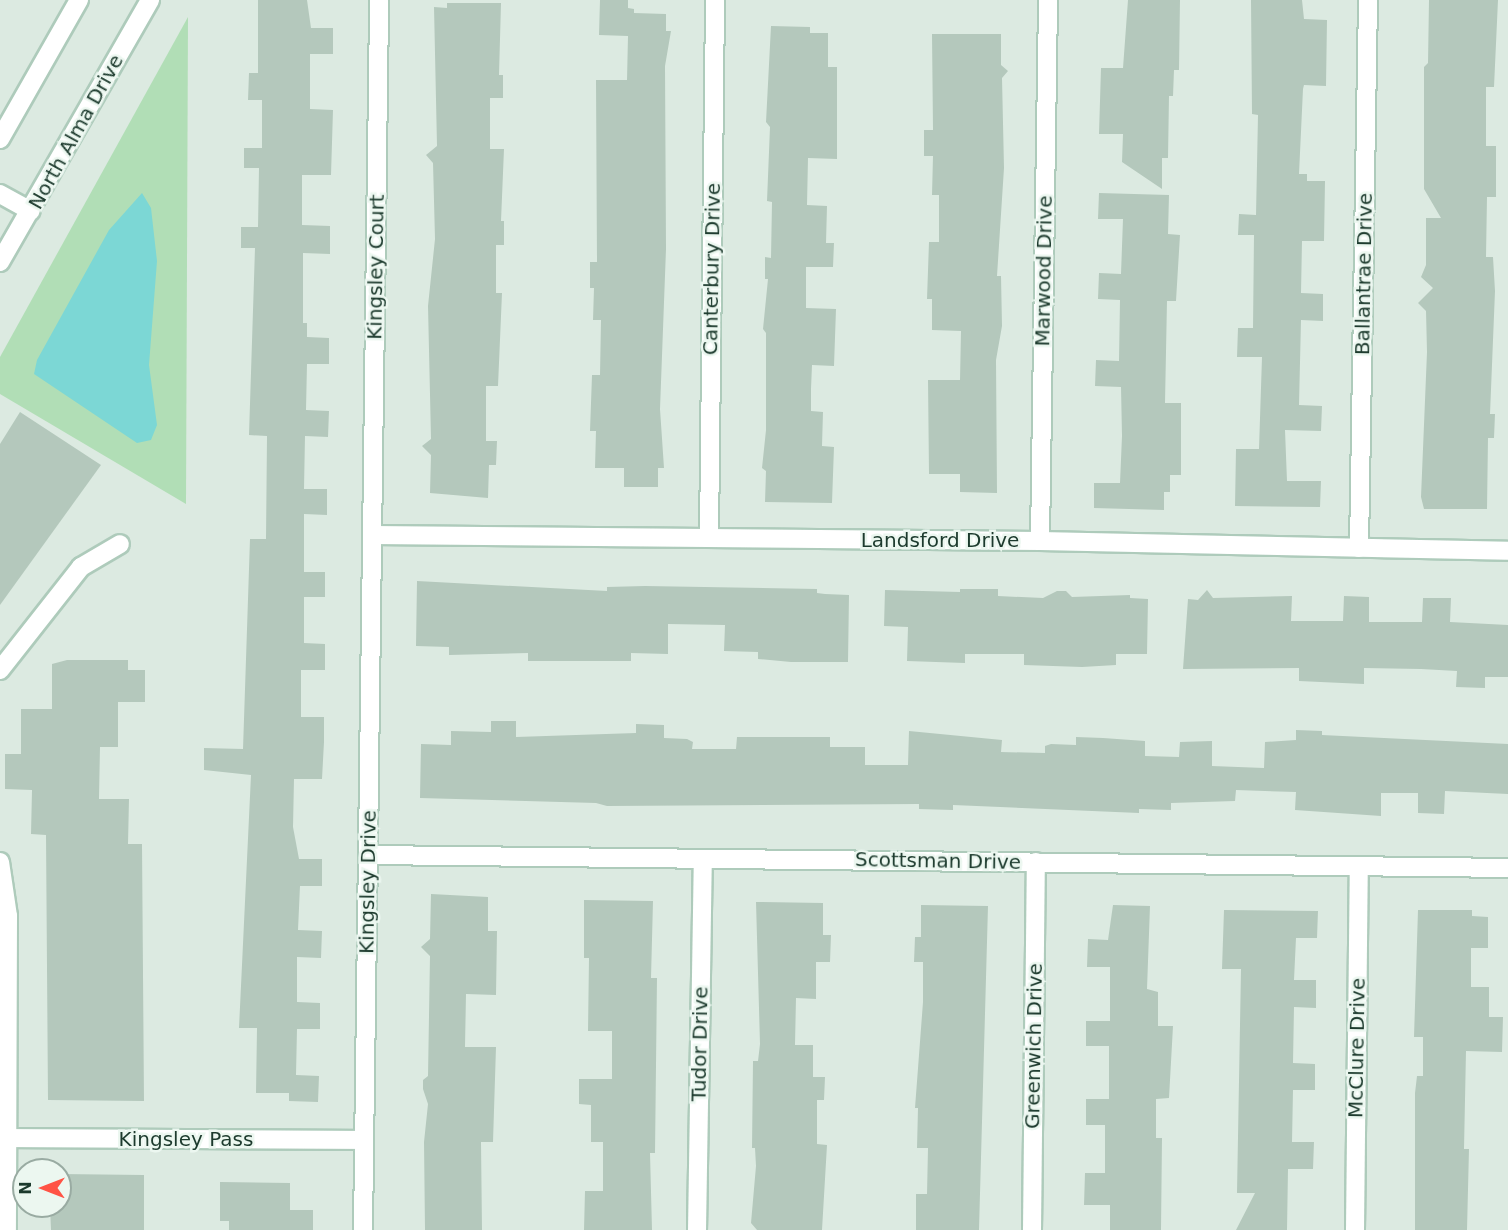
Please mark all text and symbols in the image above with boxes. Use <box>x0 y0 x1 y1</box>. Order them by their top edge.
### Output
street label: North Alma Drive <box>24 51 128 213</box>
street label: Canterbury Drive <box>698 183 726 355</box>
street label: Ballantrae Drive <box>1351 193 1377 355</box>
street label: Kingsley Court <box>363 194 389 340</box>
street label: Marwood Drive <box>1031 195 1057 347</box>
street label: Landsford Drive <box>861 528 1019 552</box>
street label: Kingsley Drive <box>355 810 381 954</box>
street label: Scottsman Drive <box>855 848 1021 874</box>
street label: Greenwich Drive <box>1021 963 1047 1129</box>
street label: McClure Drive <box>1344 978 1370 1118</box>
street label: Tudor Drive <box>687 986 713 1102</box>
street label: Kingsley Pass <box>119 1127 253 1151</box>
north arrow <box>12 1158 72 1218</box>
text: N <box>16 1181 35 1195</box>

